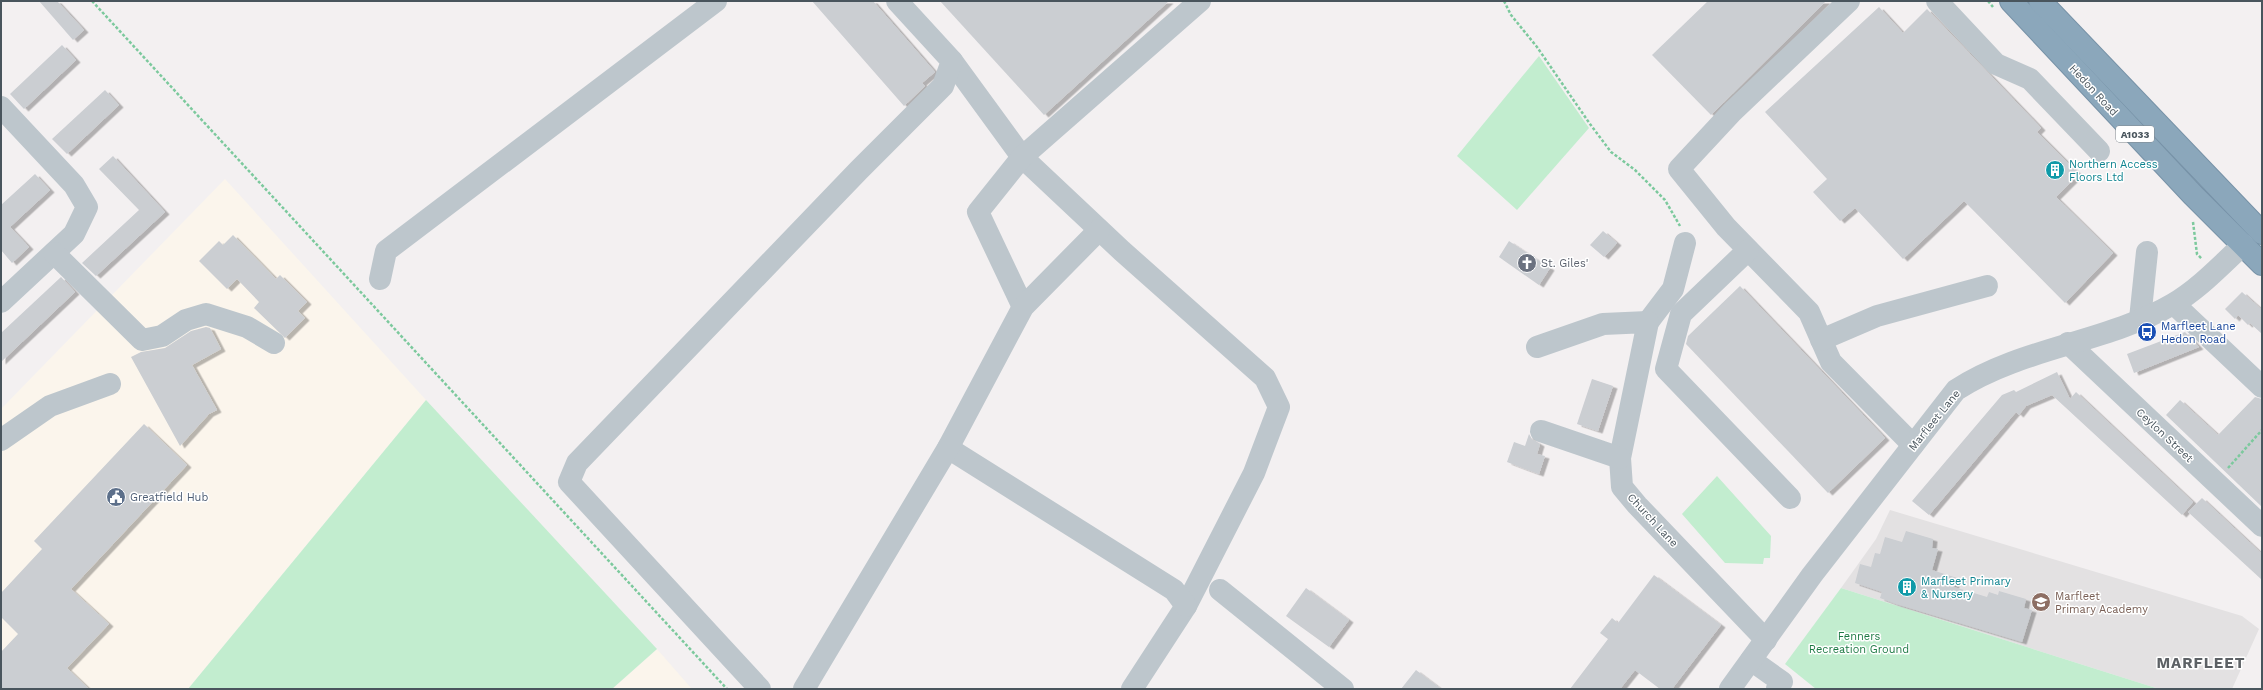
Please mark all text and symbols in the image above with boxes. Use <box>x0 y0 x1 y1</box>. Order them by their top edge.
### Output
street label: Hedon Road <box>2067 62 2121 119</box>
road number: A1033 <box>2116 126 2154 142</box>
place label: Northern Access Floors Ltd <box>2069 158 2158 184</box>
building icon: Northern Access Floors Ltd <box>2044 159 2066 181</box>
church icon: St. Giles' <box>1516 252 1538 274</box>
place label: St. Giles' <box>1541 257 1588 270</box>
place label: Marfleet Lane Hedon Road <box>2161 320 2236 346</box>
bus stop icon: Marfleet Lane Hedon Road <box>2136 321 2158 343</box>
street label: Marfleet Lane <box>1906 387 1963 453</box>
street label: Ceylon Street <box>2134 406 2196 465</box>
public building icon: Greatfield Hub <box>105 486 127 508</box>
place label: Greatfield Hub <box>130 491 208 504</box>
street label: Church Lane <box>1625 491 1681 550</box>
place label: Marfleet Primary & Nursery <box>1921 575 2011 601</box>
building icon: Marfleet Primary & Nursery <box>1896 576 1918 598</box>
place label: Marfleet Primary Academy <box>2055 590 2148 616</box>
school or university icon: Marfleet Primary Academy <box>2030 591 2052 613</box>
park label: Fenners Recreation Ground <box>1809 630 1909 656</box>
district label: MARFLEET <box>2156 654 2246 672</box>

